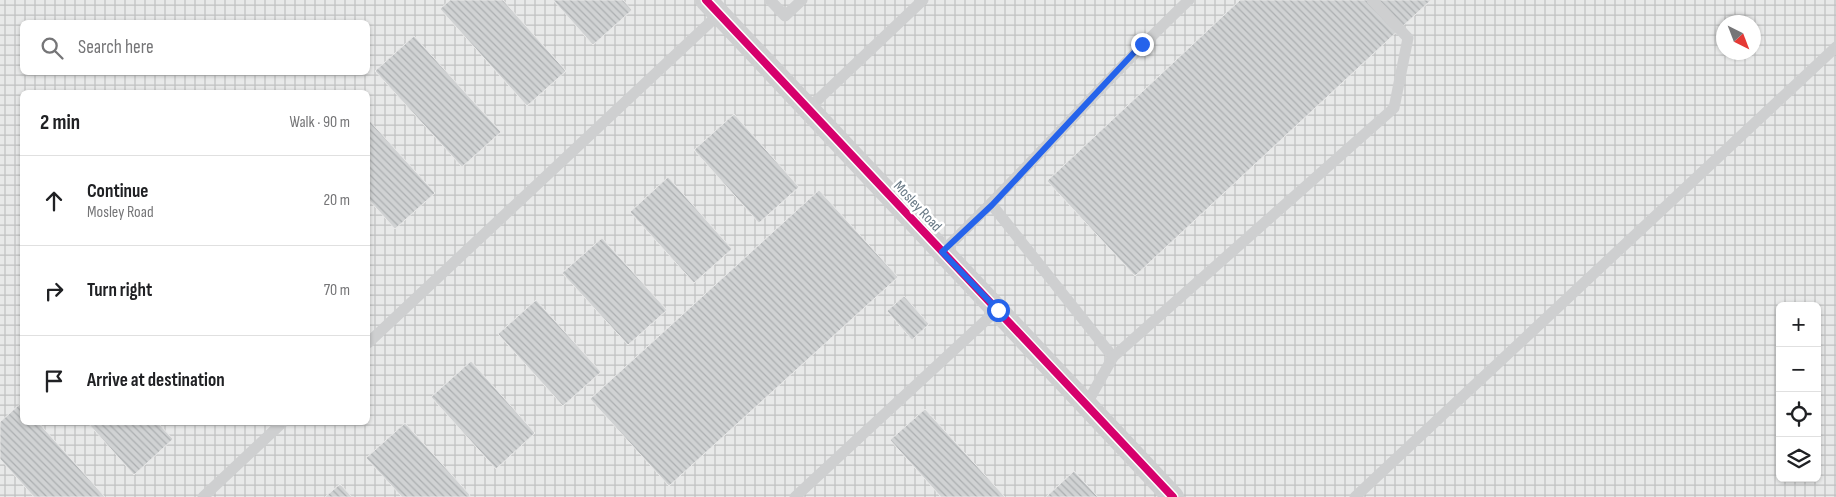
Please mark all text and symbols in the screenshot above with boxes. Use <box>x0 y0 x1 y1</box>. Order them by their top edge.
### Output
north arrow <box>1716 15 1761 60</box>
search box <box>20 20 370 75</box>
route end <box>1131 33 1154 56</box>
icon: search <box>38 34 66 62</box>
text: Search here <box>78 36 154 59</box>
text: 2 min <box>40 110 80 135</box>
text: Walk · 90 m <box>289 113 350 132</box>
street label: Mosley Road <box>889 177 946 236</box>
text: Continue <box>87 180 148 203</box>
icon: ahead <box>40 187 68 215</box>
text: 20 m <box>323 191 350 210</box>
text: Mosley Road <box>87 203 154 222</box>
icon: right <box>40 277 68 305</box>
text: Turn right <box>87 279 152 302</box>
text: 70 m <box>324 281 350 300</box>
route start <box>987 299 1010 322</box>
map controls <box>1776 302 1821 482</box>
button: + <box>1776 302 1821 347</box>
button: − <box>1776 347 1821 392</box>
icon: arrive <box>40 367 68 395</box>
text: Arrive at destination <box>87 369 225 392</box>
button: locate <box>1776 392 1821 437</box>
button: layers <box>1776 437 1821 482</box>

